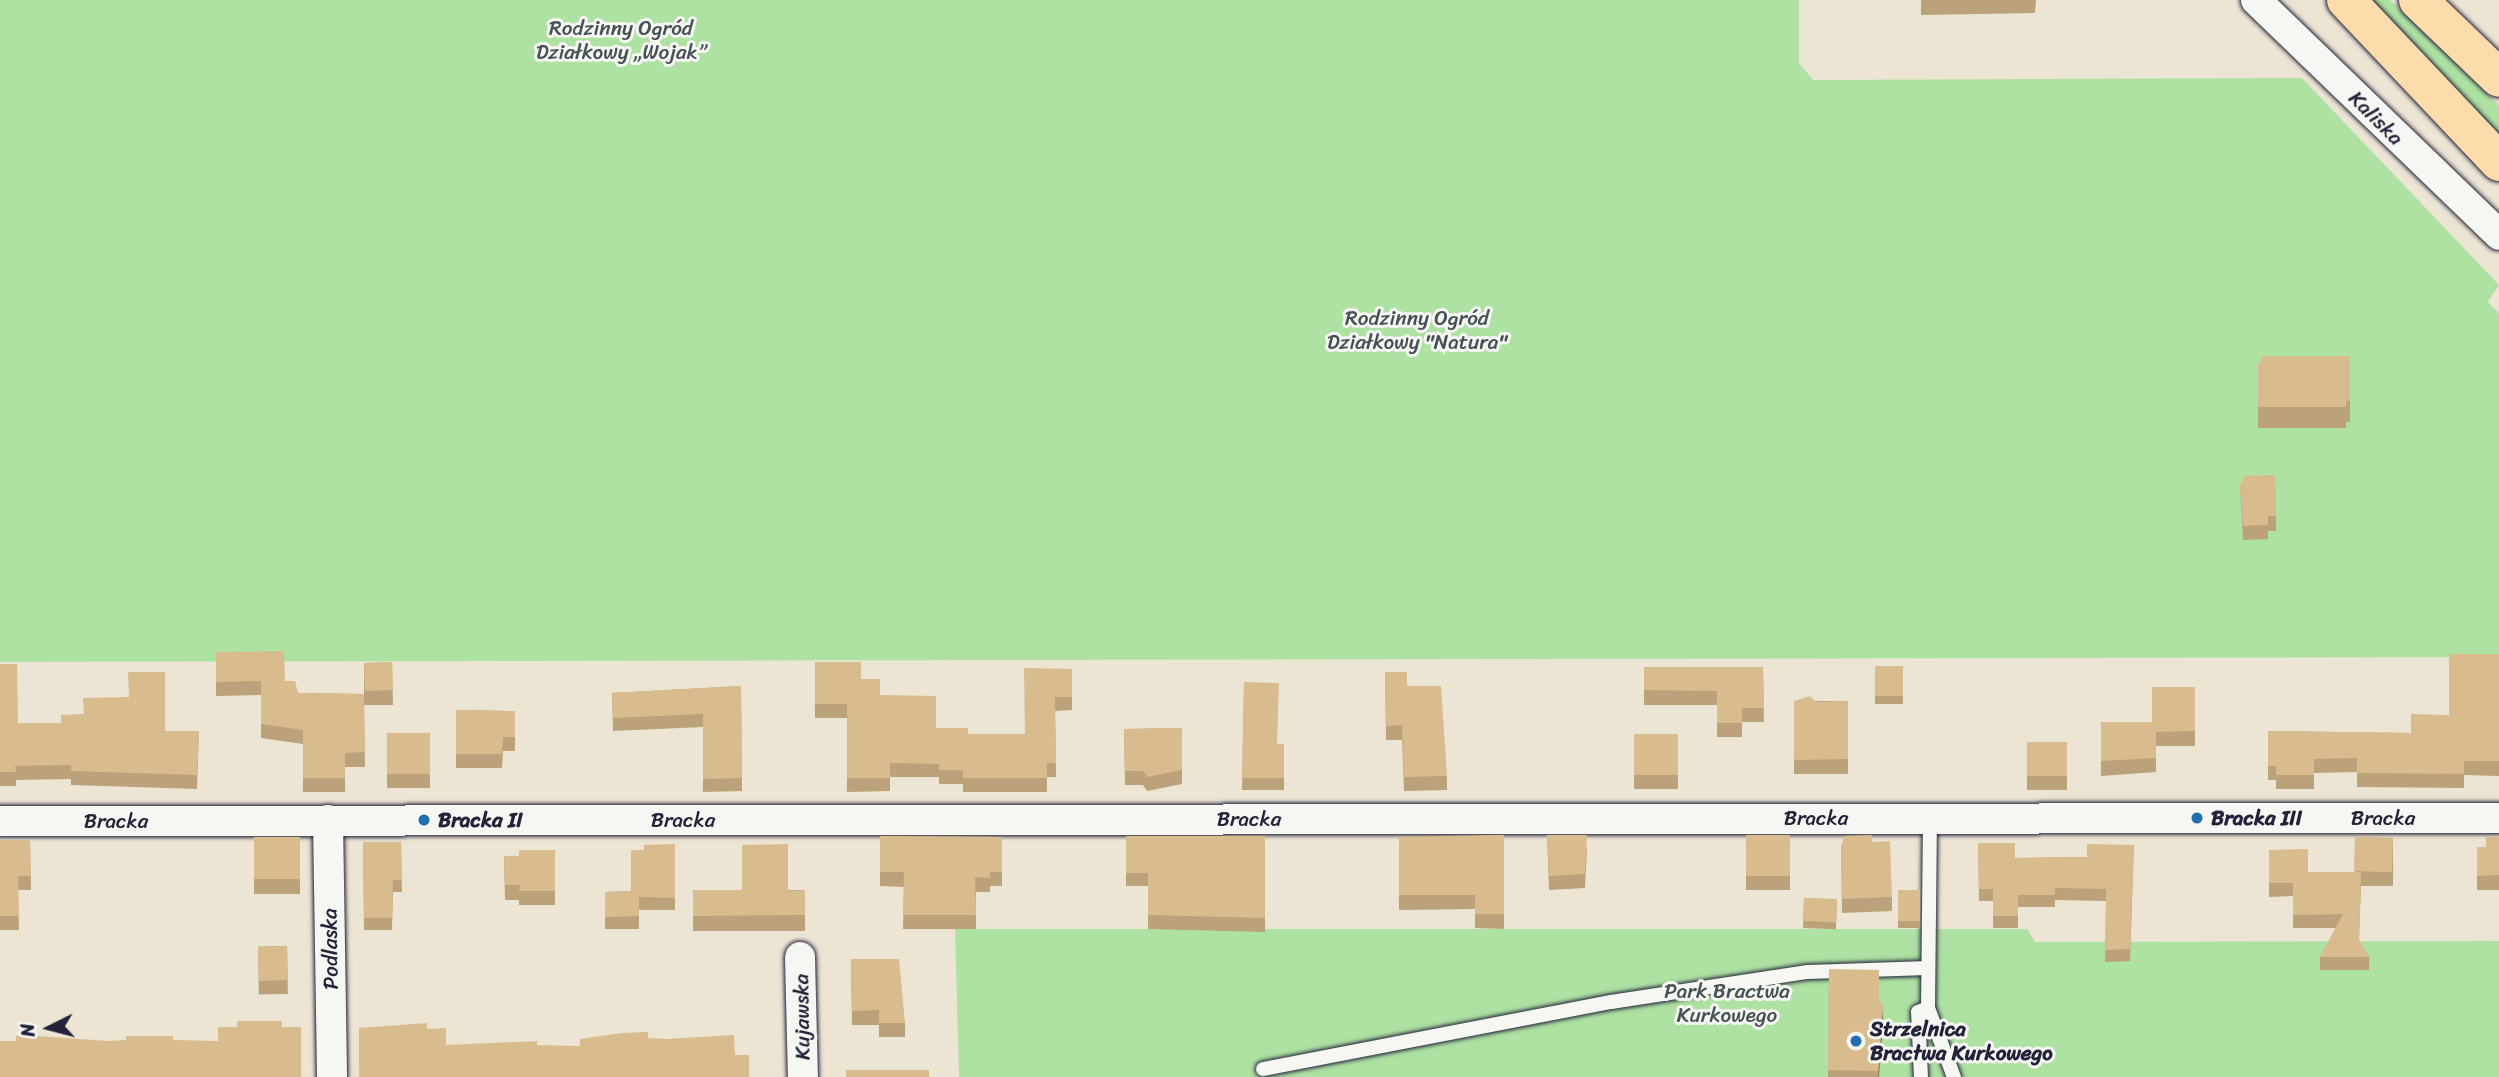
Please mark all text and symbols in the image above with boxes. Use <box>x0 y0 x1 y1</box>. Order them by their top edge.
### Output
park label: Rodzinny Ogród Działkowy „Wojak” <box>536 15 706 65</box>
street label: Kaliska <box>2344 86 2408 150</box>
park label: Rodzinny Ogród Działkowy "Natura" <box>1327 305 1507 355</box>
street label: Bracka <box>1784 805 1848 831</box>
place label: Bracka III <box>2211 805 2302 831</box>
street label: Bracka <box>2351 805 2415 831</box>
street label: Bracka <box>1217 806 1281 832</box>
place label: Bracka II <box>438 807 523 833</box>
street label: Bracka <box>651 807 715 833</box>
street label: Bracka <box>84 808 148 834</box>
marker: Bracka III <box>2189 810 2205 826</box>
marker: Bracka II <box>416 812 432 828</box>
street label: Podlaska <box>317 908 343 990</box>
street label: Kujawska <box>789 974 815 1060</box>
park label: Park Bractwa Kurkowego <box>1665 978 1789 1028</box>
north arrow <box>14 993 84 1063</box>
place label: Strzelnica Bractwa Kurkowego <box>1870 1016 2052 1066</box>
text: N <box>11 1022 45 1039</box>
marker: Strzelnica Bractwa Kurkowego <box>1848 1033 1864 1049</box>

